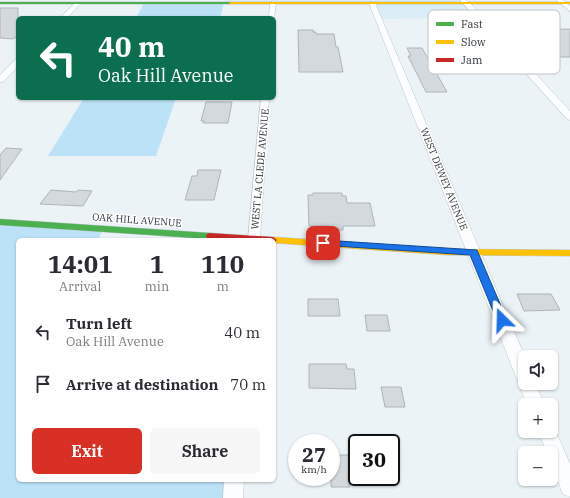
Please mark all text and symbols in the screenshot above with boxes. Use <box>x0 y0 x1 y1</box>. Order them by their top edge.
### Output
legend <box>428 10 560 74</box>
text: Fast <box>461 17 483 31</box>
text: 40 m <box>98 28 165 65</box>
icon: left <box>32 32 84 84</box>
text: Slow <box>461 35 486 49</box>
text: Jam <box>461 53 483 67</box>
text: Oak Hill Avenue <box>98 64 234 87</box>
street label: WEST LA CLEDE AVENUE <box>248 108 272 230</box>
street label: WEST DEWEY AVENUE <box>417 126 471 232</box>
street label: OAK HILL AVENUE <box>92 210 182 230</box>
pin <box>306 226 340 260</box>
icon: arrive <box>312 232 334 254</box>
text: 14:01 <box>48 248 113 280</box>
text: 1 <box>150 248 164 280</box>
text: 110 <box>201 248 244 280</box>
text: Arrival <box>59 278 101 295</box>
text: min <box>144 278 169 295</box>
text: m <box>216 278 229 295</box>
position arrow <box>481 299 523 341</box>
text: Turn left <box>66 314 132 333</box>
icon: left <box>32 321 54 343</box>
text: 40 m <box>224 323 260 342</box>
text: Oak Hill Avenue <box>66 333 164 350</box>
map controls <box>518 350 558 486</box>
button: sound <box>518 350 558 390</box>
icon: arrive <box>32 373 54 395</box>
text: Arrive at destination <box>66 375 218 394</box>
text: 70 m <box>230 375 266 394</box>
button: + <box>518 398 558 438</box>
button: Exit <box>32 428 142 474</box>
button: Share <box>150 428 260 474</box>
speed limit sign: 30 <box>348 434 400 486</box>
text: 27 <box>302 441 326 468</box>
button: − <box>518 446 558 486</box>
text: km/h <box>301 463 327 476</box>

